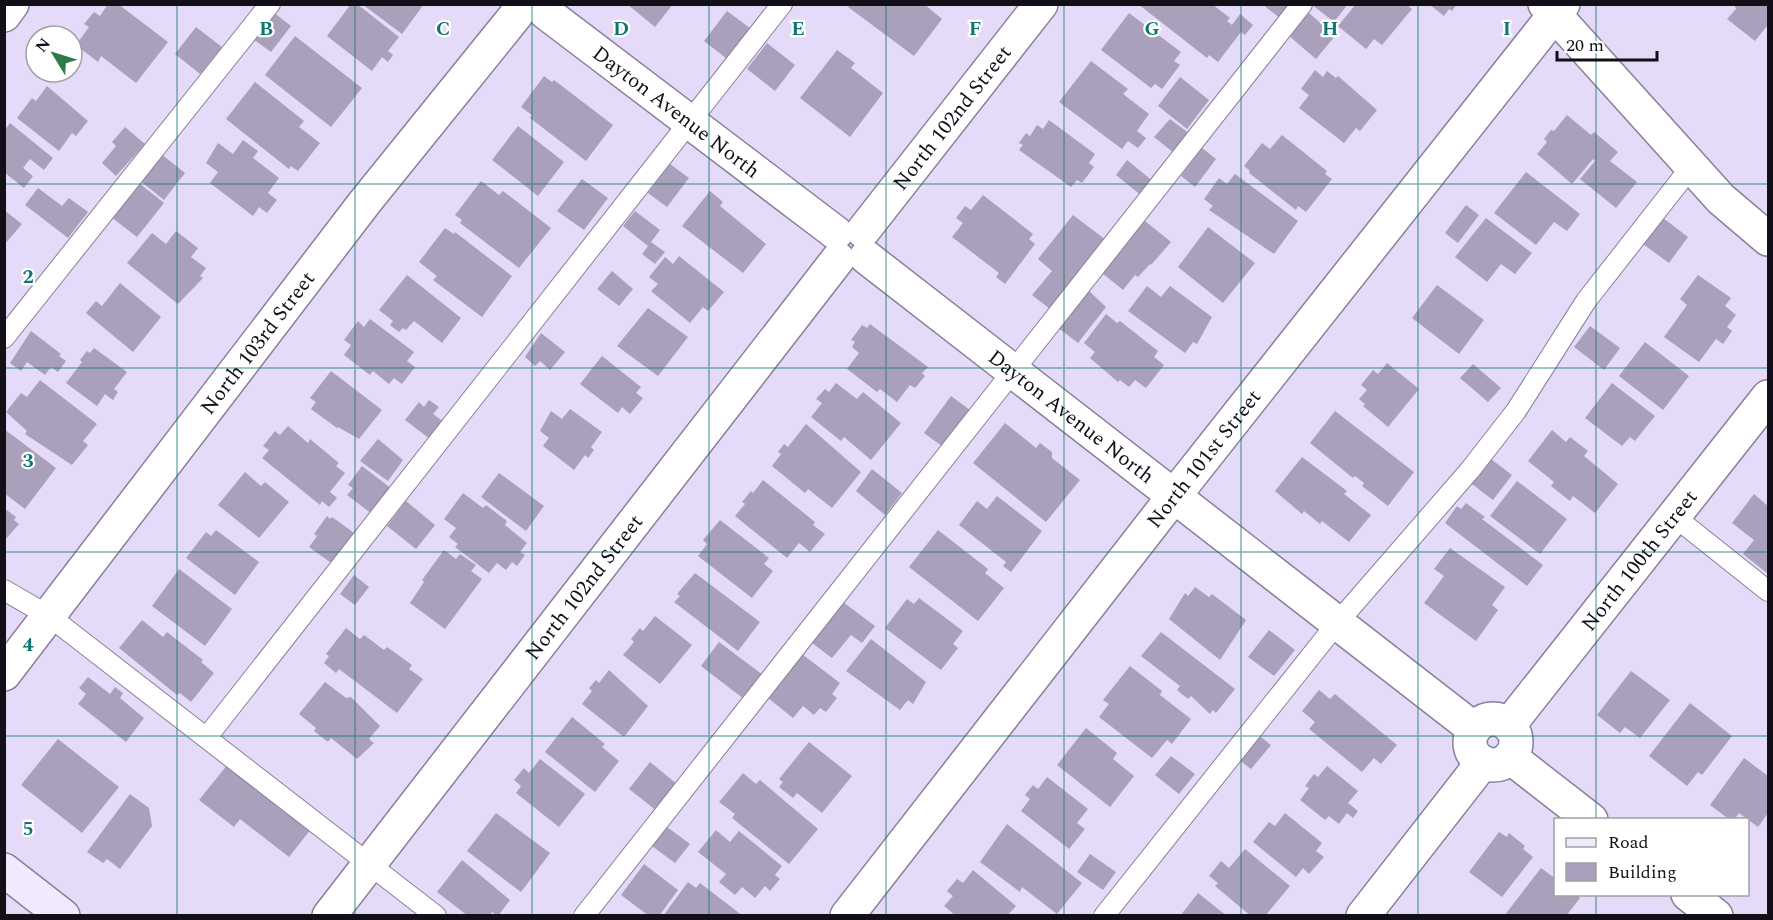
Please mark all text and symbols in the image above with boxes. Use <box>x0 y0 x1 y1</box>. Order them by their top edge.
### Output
text: B <box>259 14 273 44</box>
text: C <box>436 14 450 44</box>
text: D <box>613 14 629 44</box>
text: E <box>791 14 805 44</box>
text: F <box>969 14 981 44</box>
text: G <box>1144 14 1160 44</box>
text: H <box>1322 14 1338 44</box>
text: I <box>1503 14 1511 44</box>
north arrow <box>24 24 84 84</box>
scale bar <box>1557 24 1658 62</box>
text: 20 m <box>1566 32 1604 59</box>
text: N <box>29 33 56 58</box>
street label: Dayton Avenue North <box>585 38 767 187</box>
street label: North 102nd Street <box>885 39 1020 198</box>
text: 2 <box>22 262 34 292</box>
street label: North 103rd Street <box>193 265 324 422</box>
street label: Dayton Avenue North <box>981 342 1161 492</box>
street label: North 101st Street <box>1139 383 1270 536</box>
text: 3 <box>22 446 34 476</box>
street label: North 100th Street <box>1574 483 1706 639</box>
street label: North 102nd Street <box>518 508 652 668</box>
text: 4 <box>22 630 34 660</box>
text: 5 <box>22 814 34 844</box>
legend <box>1554 818 1749 896</box>
text: Road <box>1608 829 1649 856</box>
text: Building <box>1608 859 1677 886</box>

